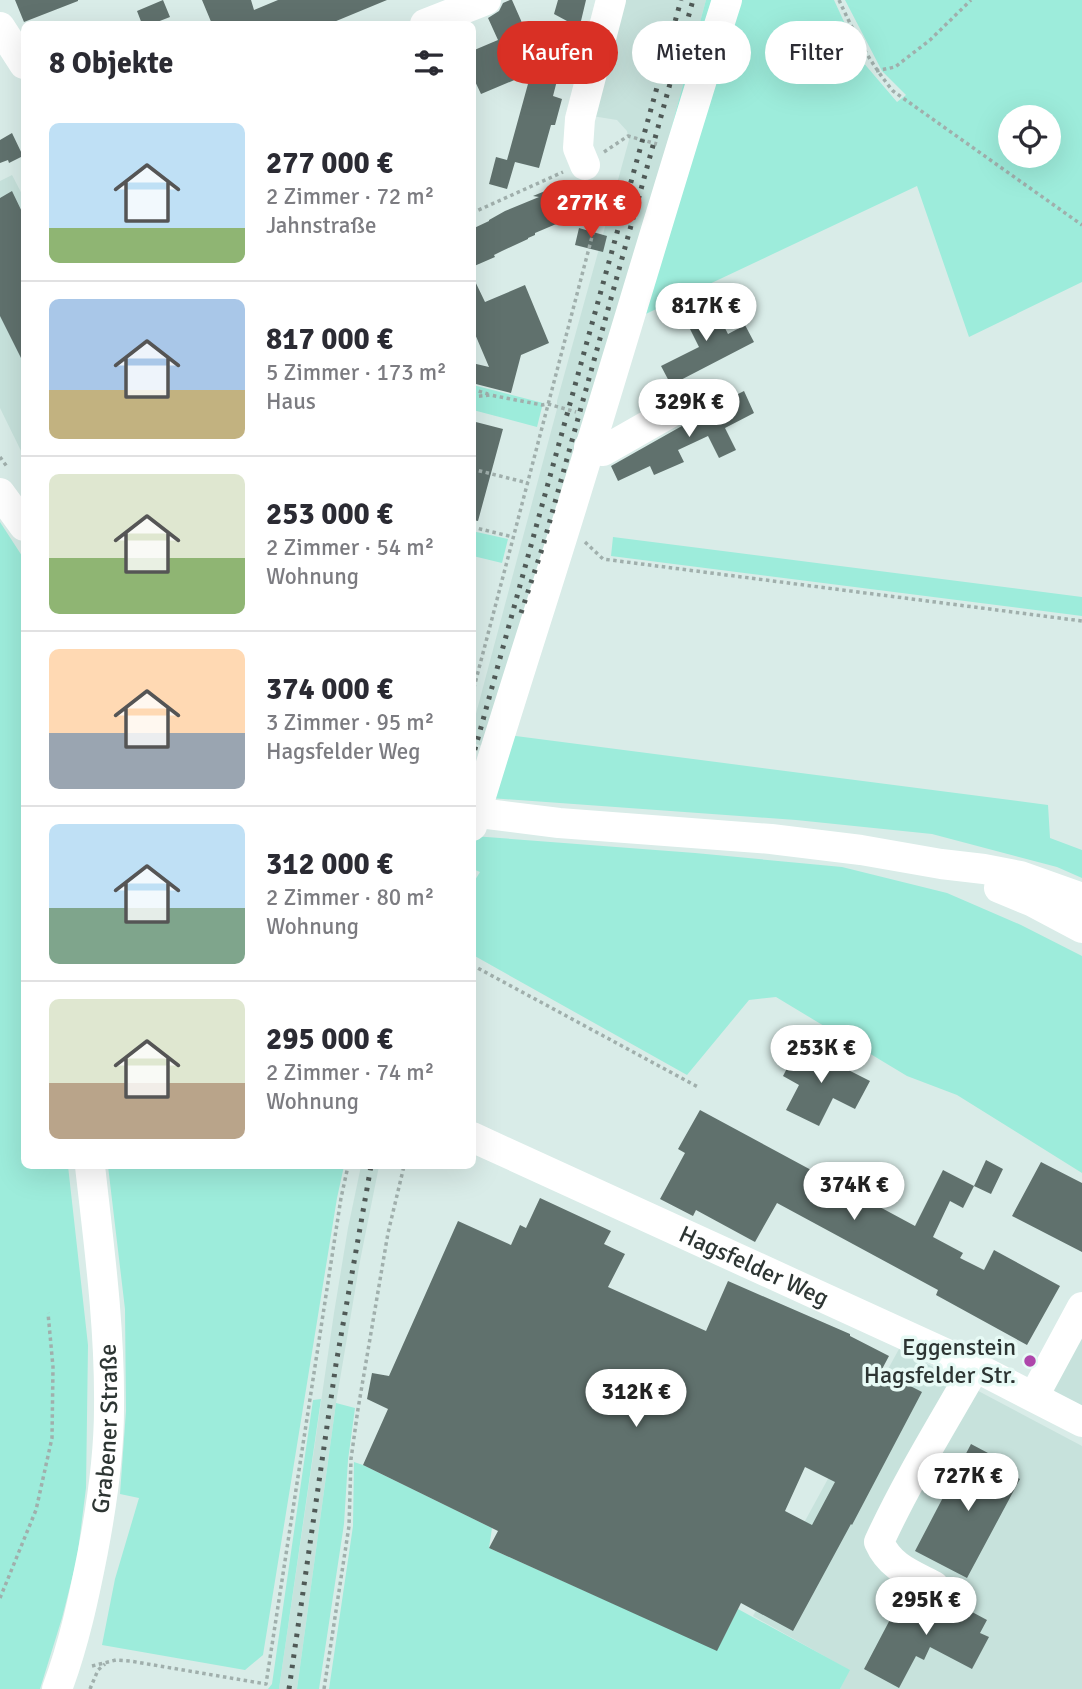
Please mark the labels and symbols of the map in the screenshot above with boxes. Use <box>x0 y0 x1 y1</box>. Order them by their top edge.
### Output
pin: 277K € <box>534 180 648 240</box>
pin: 817K € <box>649 284 763 343</box>
pin: 329K € <box>632 380 746 439</box>
pin: 253K € <box>764 1026 878 1085</box>
pin: 374K € <box>797 1162 911 1222</box>
street label: Hagsfelder Weg <box>674 1219 834 1313</box>
place label: Eggenstein Hagsfelder Str. <box>864 1332 1016 1390</box>
street label: Grabener Straße <box>85 1343 124 1516</box>
marker: Eggenstein Hagsfelder Str. <box>1022 1353 1038 1369</box>
pin: 312K € <box>579 1370 693 1429</box>
pin: 727K € <box>911 1454 1025 1513</box>
pin: 295K € <box>869 1578 983 1637</box>

